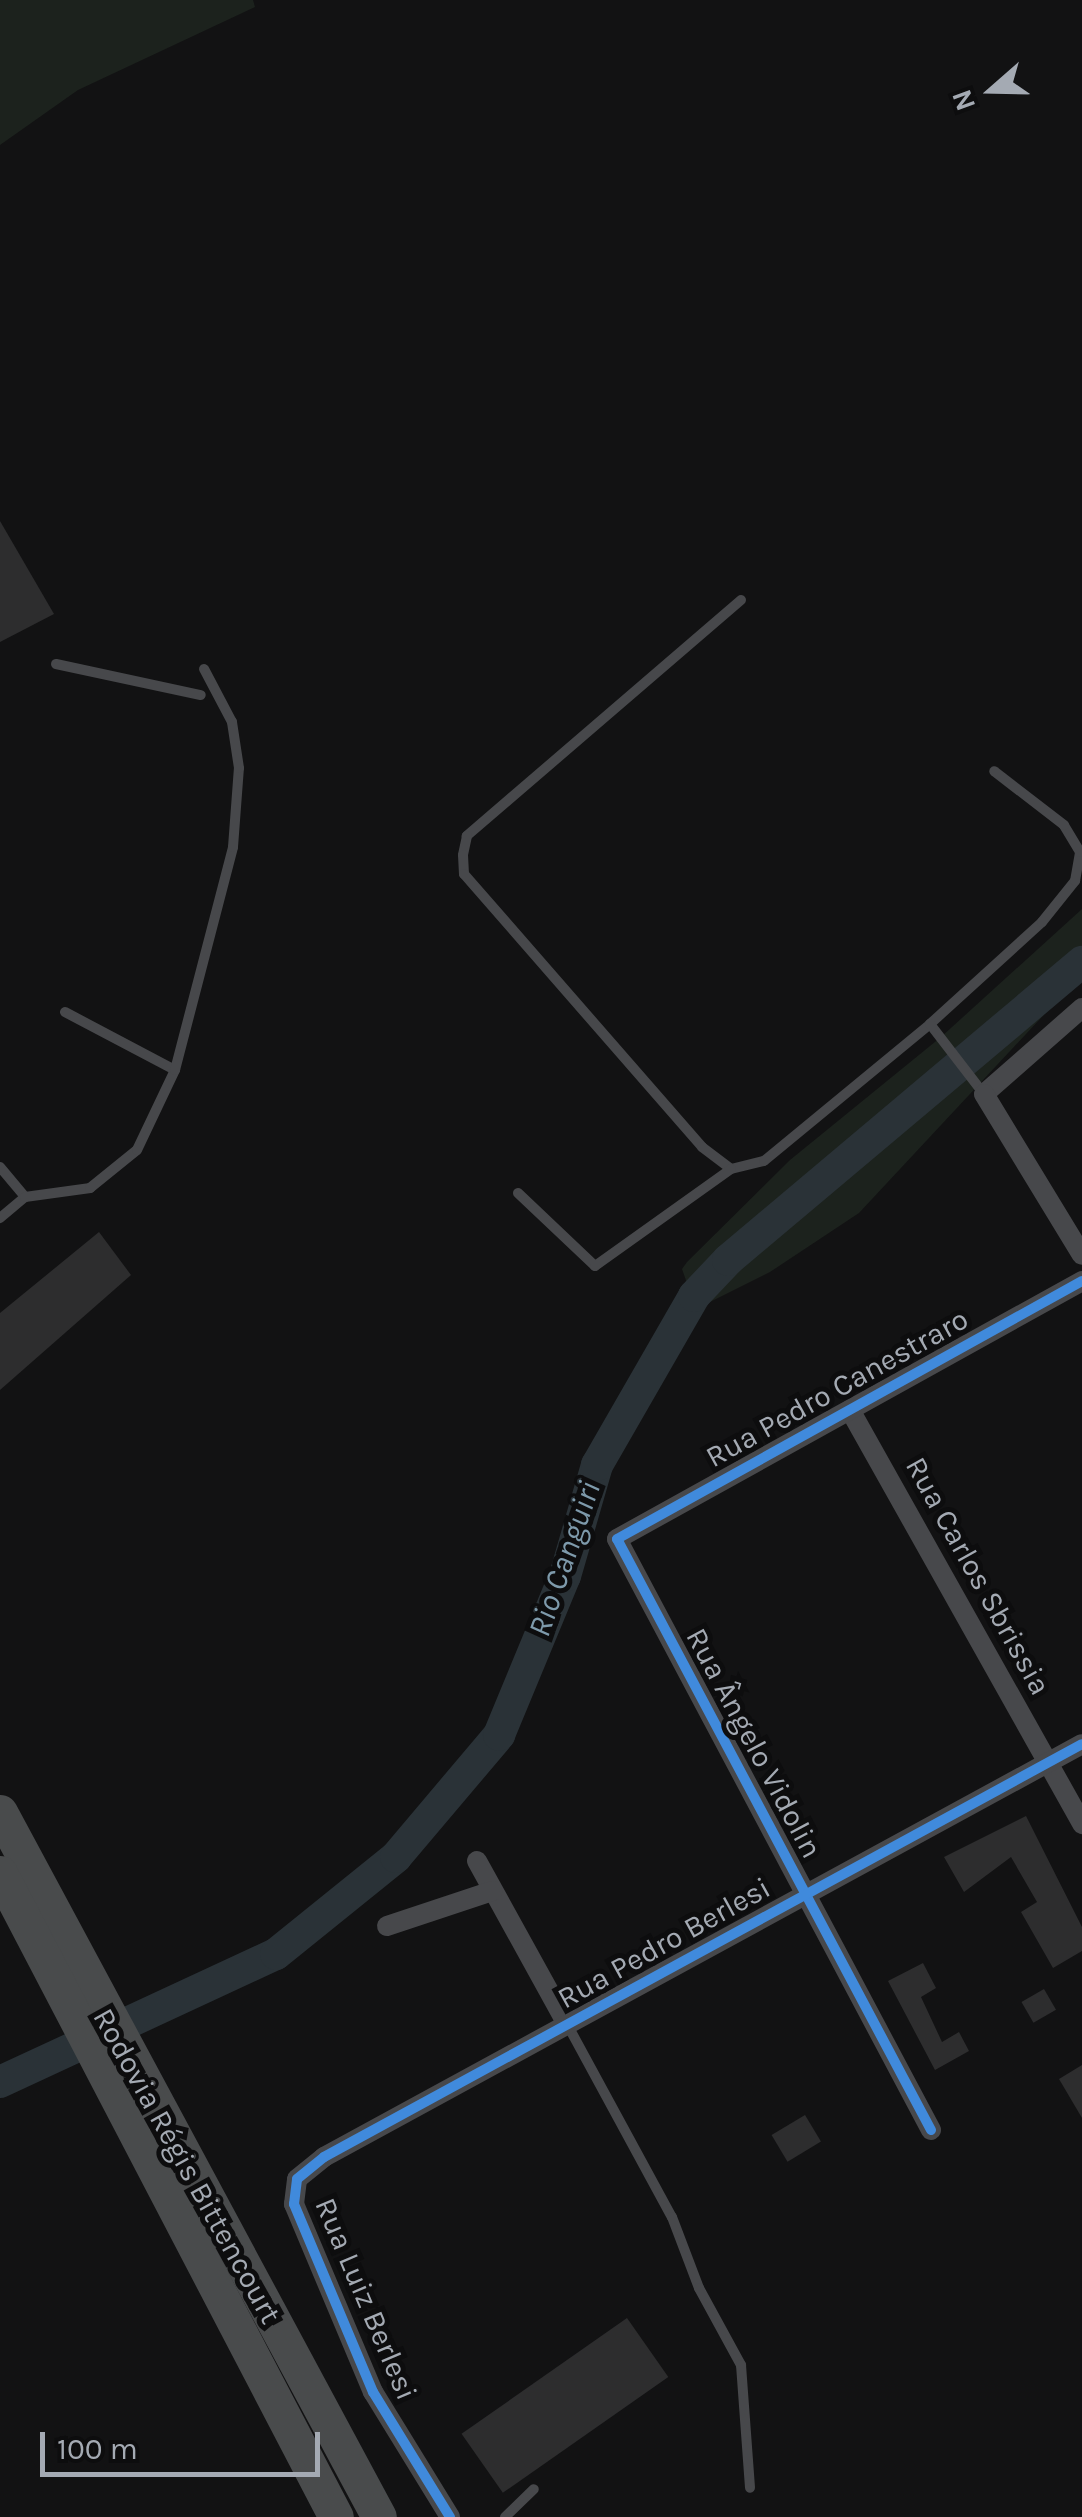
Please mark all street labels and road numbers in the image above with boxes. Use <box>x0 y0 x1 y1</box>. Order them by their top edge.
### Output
street label: Rua Pedro Canestraro <box>700 1301 974 1475</box>
street label: Rua Carlos Sbrissia <box>898 1451 1058 1701</box>
street label: Rua Ângelo Vidolin <box>678 1622 830 1864</box>
street label: Rua Pedro Berlesi <box>551 1870 777 2016</box>
street label: Rodovia Régis Bittencourt <box>85 2002 289 2330</box>
street label: Rua Luiz Berlesi <box>307 2193 425 2405</box>

